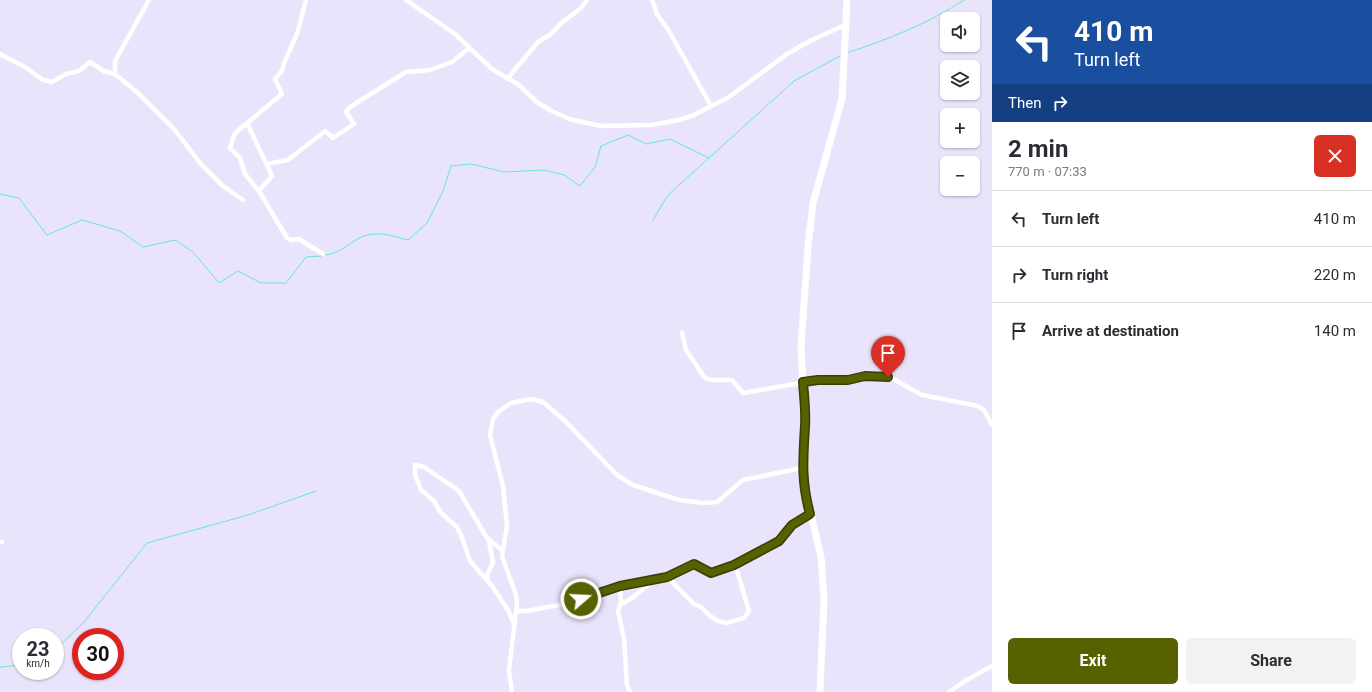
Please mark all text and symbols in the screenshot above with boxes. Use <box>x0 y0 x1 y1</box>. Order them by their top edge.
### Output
map controls <box>940 12 980 196</box>
button: sound <box>940 12 980 52</box>
text: 410 m <box>1074 15 1153 48</box>
icon: left <box>1008 16 1060 68</box>
text: Turn left <box>1074 49 1140 70</box>
button: layers <box>940 60 980 100</box>
icon: right <box>1049 92 1071 114</box>
text: Then <box>1008 94 1041 112</box>
button: + <box>940 108 980 148</box>
text: 2 min <box>1008 135 1068 163</box>
button: close <box>1314 135 1356 177</box>
button: − <box>940 156 980 196</box>
text: 770 m · 07:33 <box>1008 164 1087 179</box>
icon: left <box>1008 208 1030 230</box>
text: Turn left <box>1042 210 1099 228</box>
text: 410 m <box>1314 210 1356 228</box>
icon: right <box>1008 264 1030 286</box>
text: Turn right <box>1042 266 1108 284</box>
text: 220 m <box>1314 266 1356 284</box>
icon: arrive <box>1008 320 1030 342</box>
text: Arrive at destination <box>1042 322 1179 340</box>
text: 140 m <box>1314 322 1356 340</box>
pin <box>871 336 905 377</box>
icon: arrive <box>877 342 899 364</box>
position arrow <box>560 578 602 620</box>
speed limit sign: 30 <box>72 628 124 680</box>
text: 23 <box>27 637 49 661</box>
button: Exit <box>1008 638 1178 684</box>
button: Share <box>1186 638 1356 684</box>
text: km/h <box>26 658 50 669</box>

